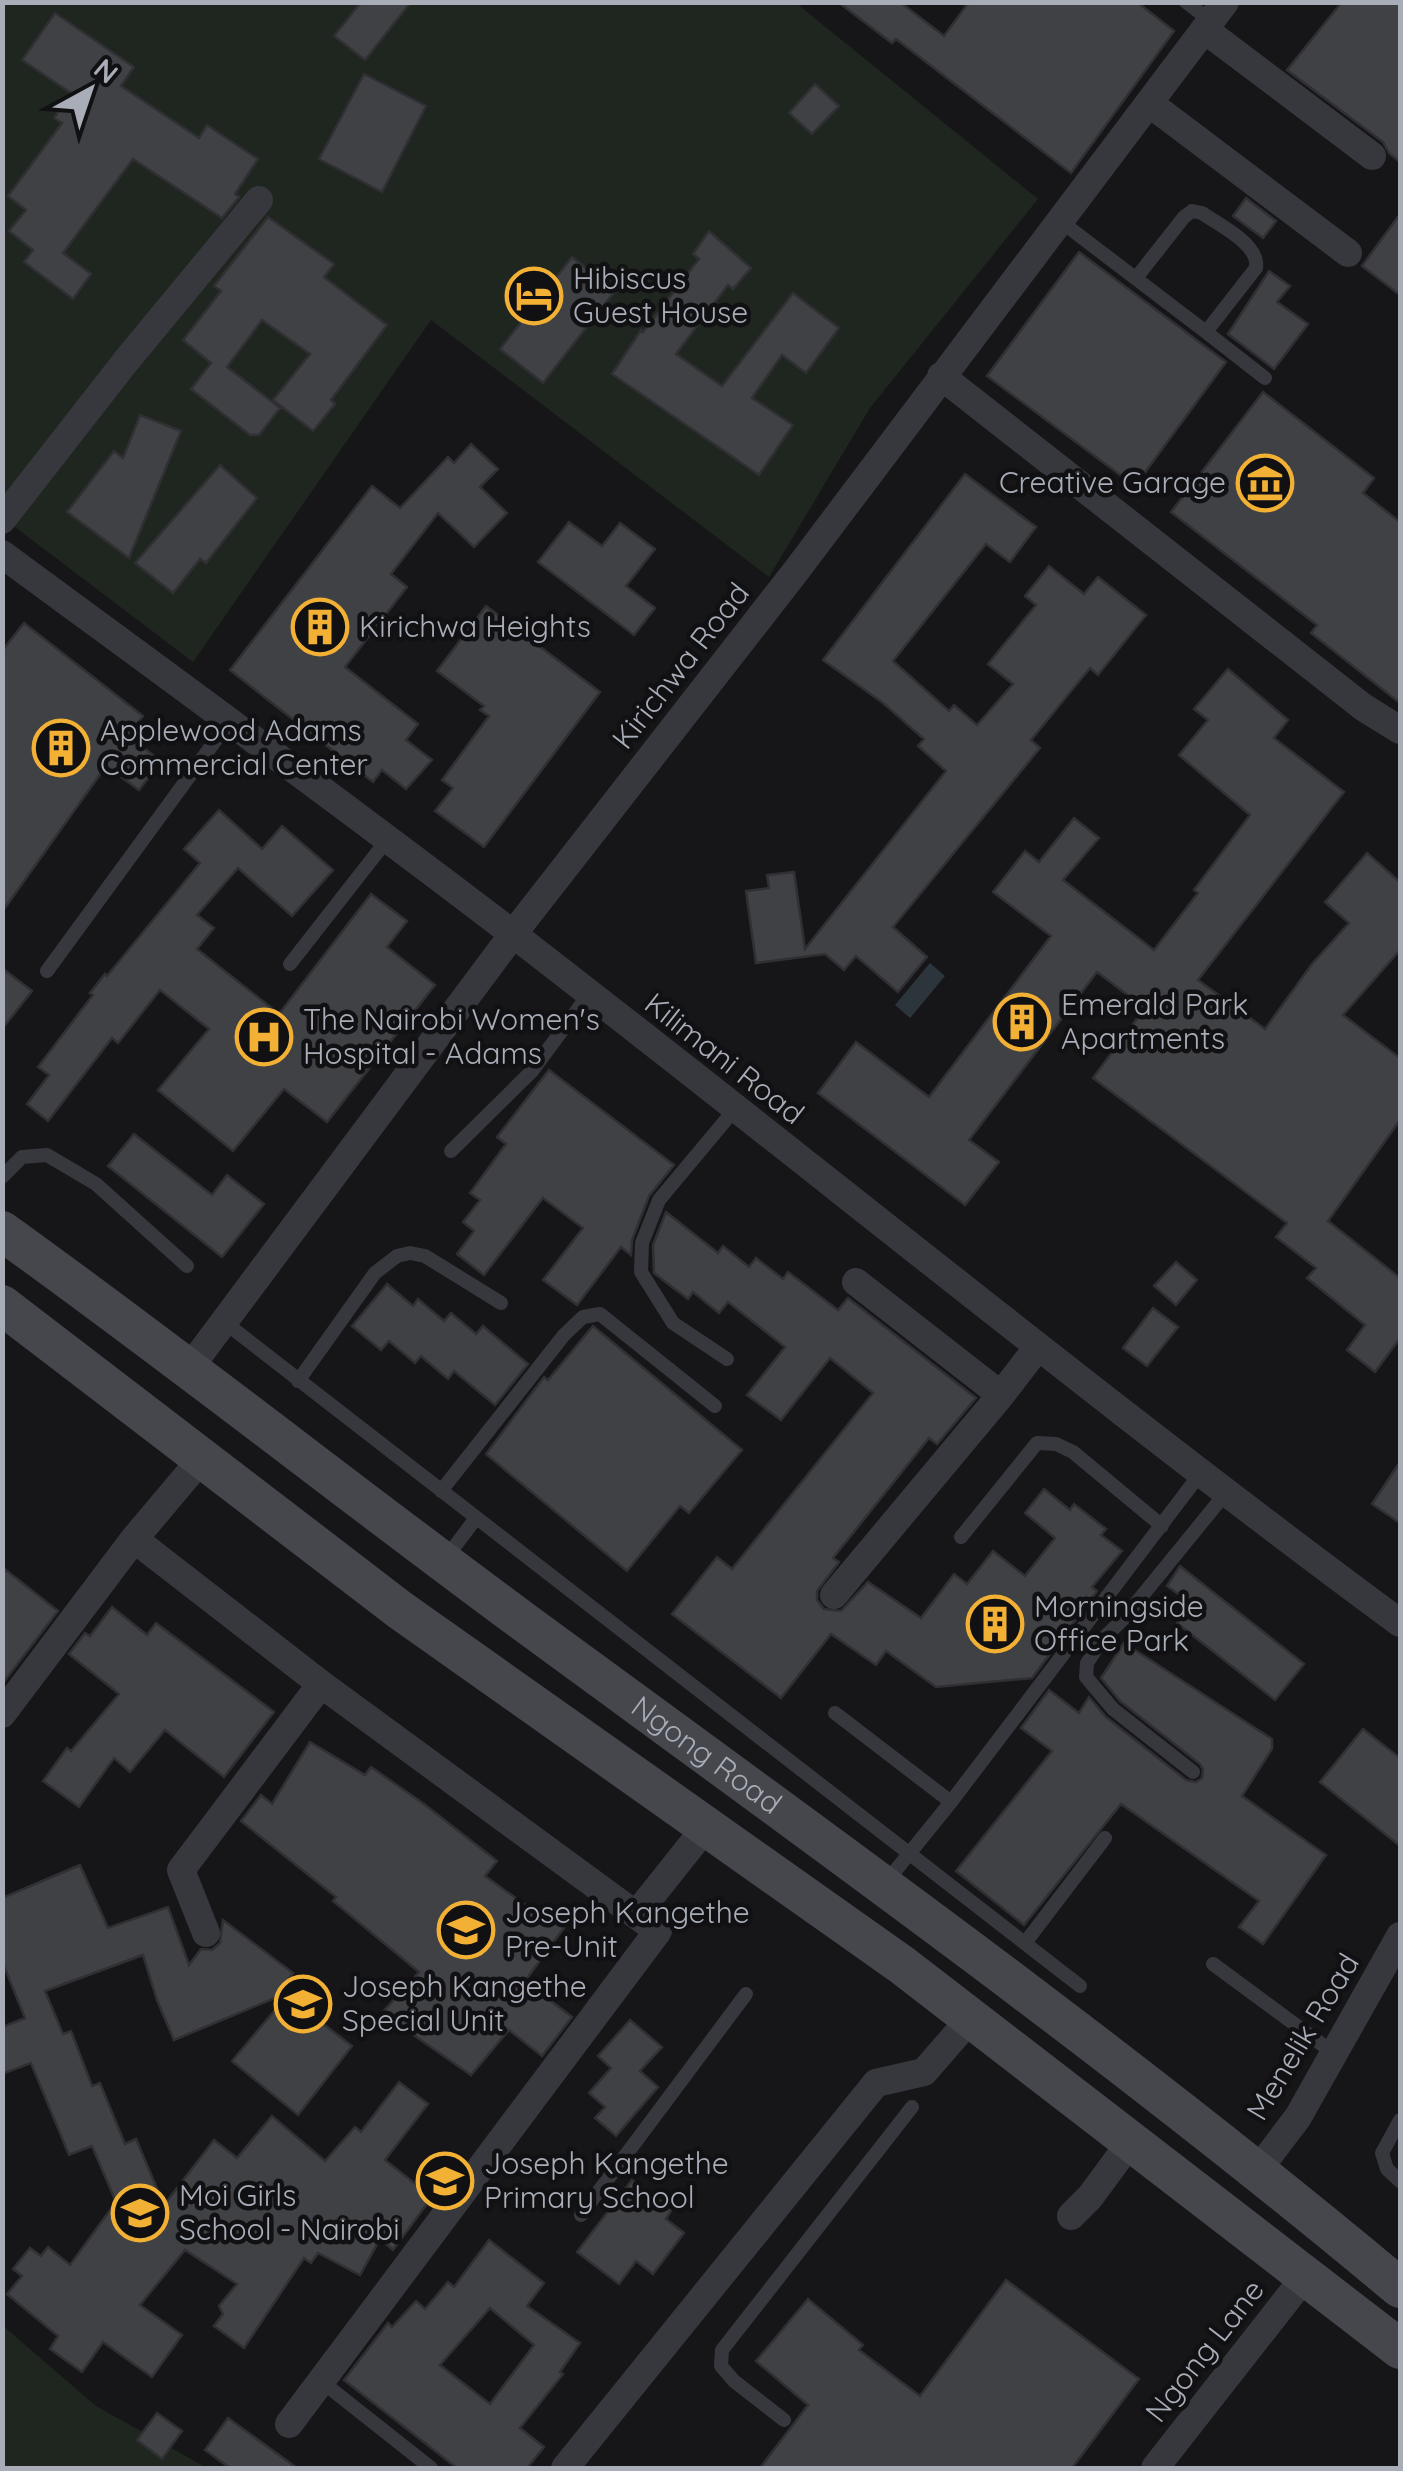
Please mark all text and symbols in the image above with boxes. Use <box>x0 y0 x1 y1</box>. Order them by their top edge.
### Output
north arrow <box>40 40 140 140</box>
text: N <box>87 50 126 90</box>
place label: Hibiscus Guest House <box>573 259 748 331</box>
hotel icon: Hibiscus Guest House <box>504 266 564 326</box>
museum icon: Creative Garage <box>1235 453 1295 513</box>
place label: Creative Garage <box>999 463 1226 501</box>
street label: Kirichwa Road <box>603 575 757 756</box>
building icon: Kirichwa Heights <box>290 597 350 657</box>
place label: Kirichwa Heights <box>359 607 591 645</box>
place label: Applewood Adams Commercial Center <box>100 711 368 783</box>
building icon: Applewood Adams Commercial Center <box>31 718 91 778</box>
street label: Kilimani Road <box>637 984 812 1132</box>
place label: Emerald Park Apartments <box>1061 985 1248 1057</box>
building icon: Emerald Park Apartments <box>992 992 1052 1052</box>
place label: The Nairobi Women's Hospital - Adams <box>303 1000 600 1072</box>
hospital icon: The Nairobi Women's Hospital - Adams <box>234 1007 294 1067</box>
place label: Morningside Office Park <box>1034 1587 1204 1659</box>
building icon: Morningside Office Park <box>965 1594 1025 1654</box>
street label: Ngong Road <box>624 1687 789 1822</box>
place label: Joseph Kangethe Pre-Unit <box>505 1893 750 1965</box>
school or university icon: Joseph Kangethe Pre-Unit <box>436 1900 496 1960</box>
street label: Menelik Road <box>1237 1946 1367 2127</box>
place label: Joseph Kangethe Special Unit <box>342 1967 587 2039</box>
school or university icon: Joseph Kangethe Special Unit <box>273 1974 333 2034</box>
place label: Joseph Kangethe Primary School <box>484 2144 729 2216</box>
school or university icon: Joseph Kangethe Primary School <box>415 2151 475 2211</box>
place label: Moi Girls School - Nairobi <box>179 2176 400 2248</box>
school or university icon: Moi Girls School - Nairobi <box>110 2183 170 2243</box>
street label: Ngong Lane <box>1137 2271 1272 2429</box>

